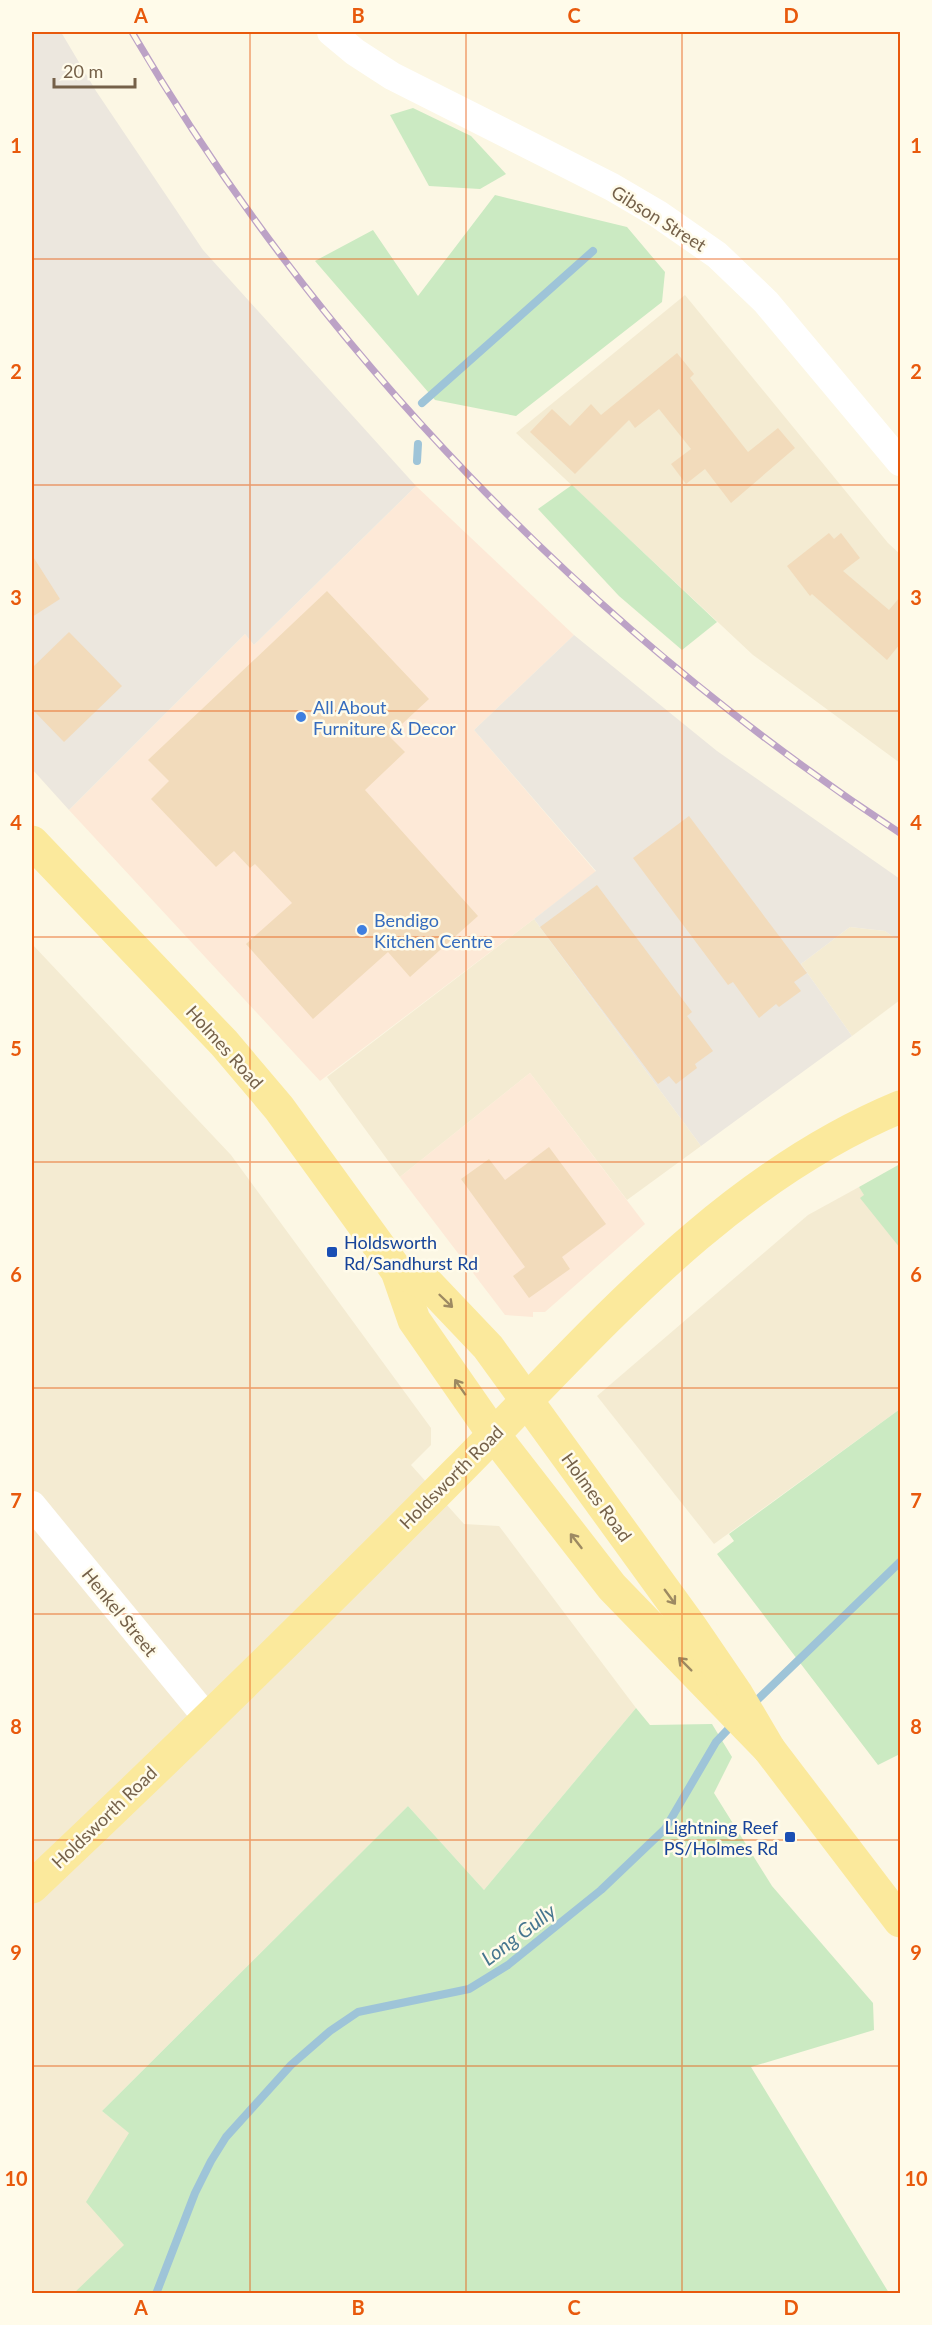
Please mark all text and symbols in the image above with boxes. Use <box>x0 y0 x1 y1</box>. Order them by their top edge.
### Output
text: A <box>133 3 148 27</box>
text: B <box>351 3 365 27</box>
text: C <box>567 3 581 27</box>
text: D <box>783 3 799 27</box>
scale bar <box>54 51 135 89</box>
text: 20 m <box>63 60 103 82</box>
text: 1 <box>10 133 22 157</box>
text: 1 <box>910 133 922 157</box>
street label: Gibson Street <box>608 180 711 256</box>
text: 2 <box>10 359 22 383</box>
text: 2 <box>910 359 922 383</box>
text: 3 <box>10 585 22 609</box>
text: 3 <box>910 585 922 609</box>
place label: All About Furniture & Decor <box>313 696 456 739</box>
marker: All About Furniture & Decor <box>294 710 308 724</box>
text: 4 <box>10 810 22 834</box>
text: 4 <box>910 810 922 834</box>
place label: Bendigo Kitchen Centre <box>374 909 493 952</box>
marker: Bendigo Kitchen Centre <box>355 923 369 937</box>
street label: Holmes Road <box>182 1001 268 1093</box>
text: 5 <box>10 1036 22 1060</box>
text: 5 <box>910 1036 922 1060</box>
place label: Holdsworth Rd/Sandhurst Rd <box>344 1231 478 1274</box>
marker: Holdsworth Rd/Sandhurst Rd <box>325 1245 339 1259</box>
text: 6 <box>10 1262 22 1286</box>
text: 6 <box>910 1262 922 1286</box>
one-way arrow <box>438 1294 453 1309</box>
one-way arrow <box>454 1379 466 1396</box>
street label: Holdsworth Road <box>395 1421 507 1533</box>
street label: Holmes Road <box>557 1448 637 1546</box>
text: 7 <box>10 1488 22 1512</box>
text: 7 <box>910 1488 922 1512</box>
one-way arrow <box>569 1533 582 1549</box>
street label: Henkel Street <box>78 1563 163 1661</box>
one-way arrow <box>663 1589 676 1605</box>
one-way arrow <box>678 1657 693 1671</box>
text: 8 <box>10 1714 22 1738</box>
text: 8 <box>910 1714 922 1738</box>
street label: Holdsworth Road <box>47 1761 161 1873</box>
place label: Lightning Reef PS/Holmes Rd <box>664 1816 779 1859</box>
marker: Lightning Reef PS/Holmes Rd <box>783 1830 797 1844</box>
water label: Long Gully <box>476 1898 560 1970</box>
text: 9 <box>10 1940 22 1964</box>
text: 9 <box>910 1940 922 1964</box>
text: 10 <box>4 2166 28 2190</box>
text: 10 <box>904 2166 928 2190</box>
text: A <box>133 2295 148 2319</box>
text: B <box>351 2295 365 2319</box>
text: C <box>567 2295 581 2319</box>
text: D <box>783 2295 799 2319</box>

